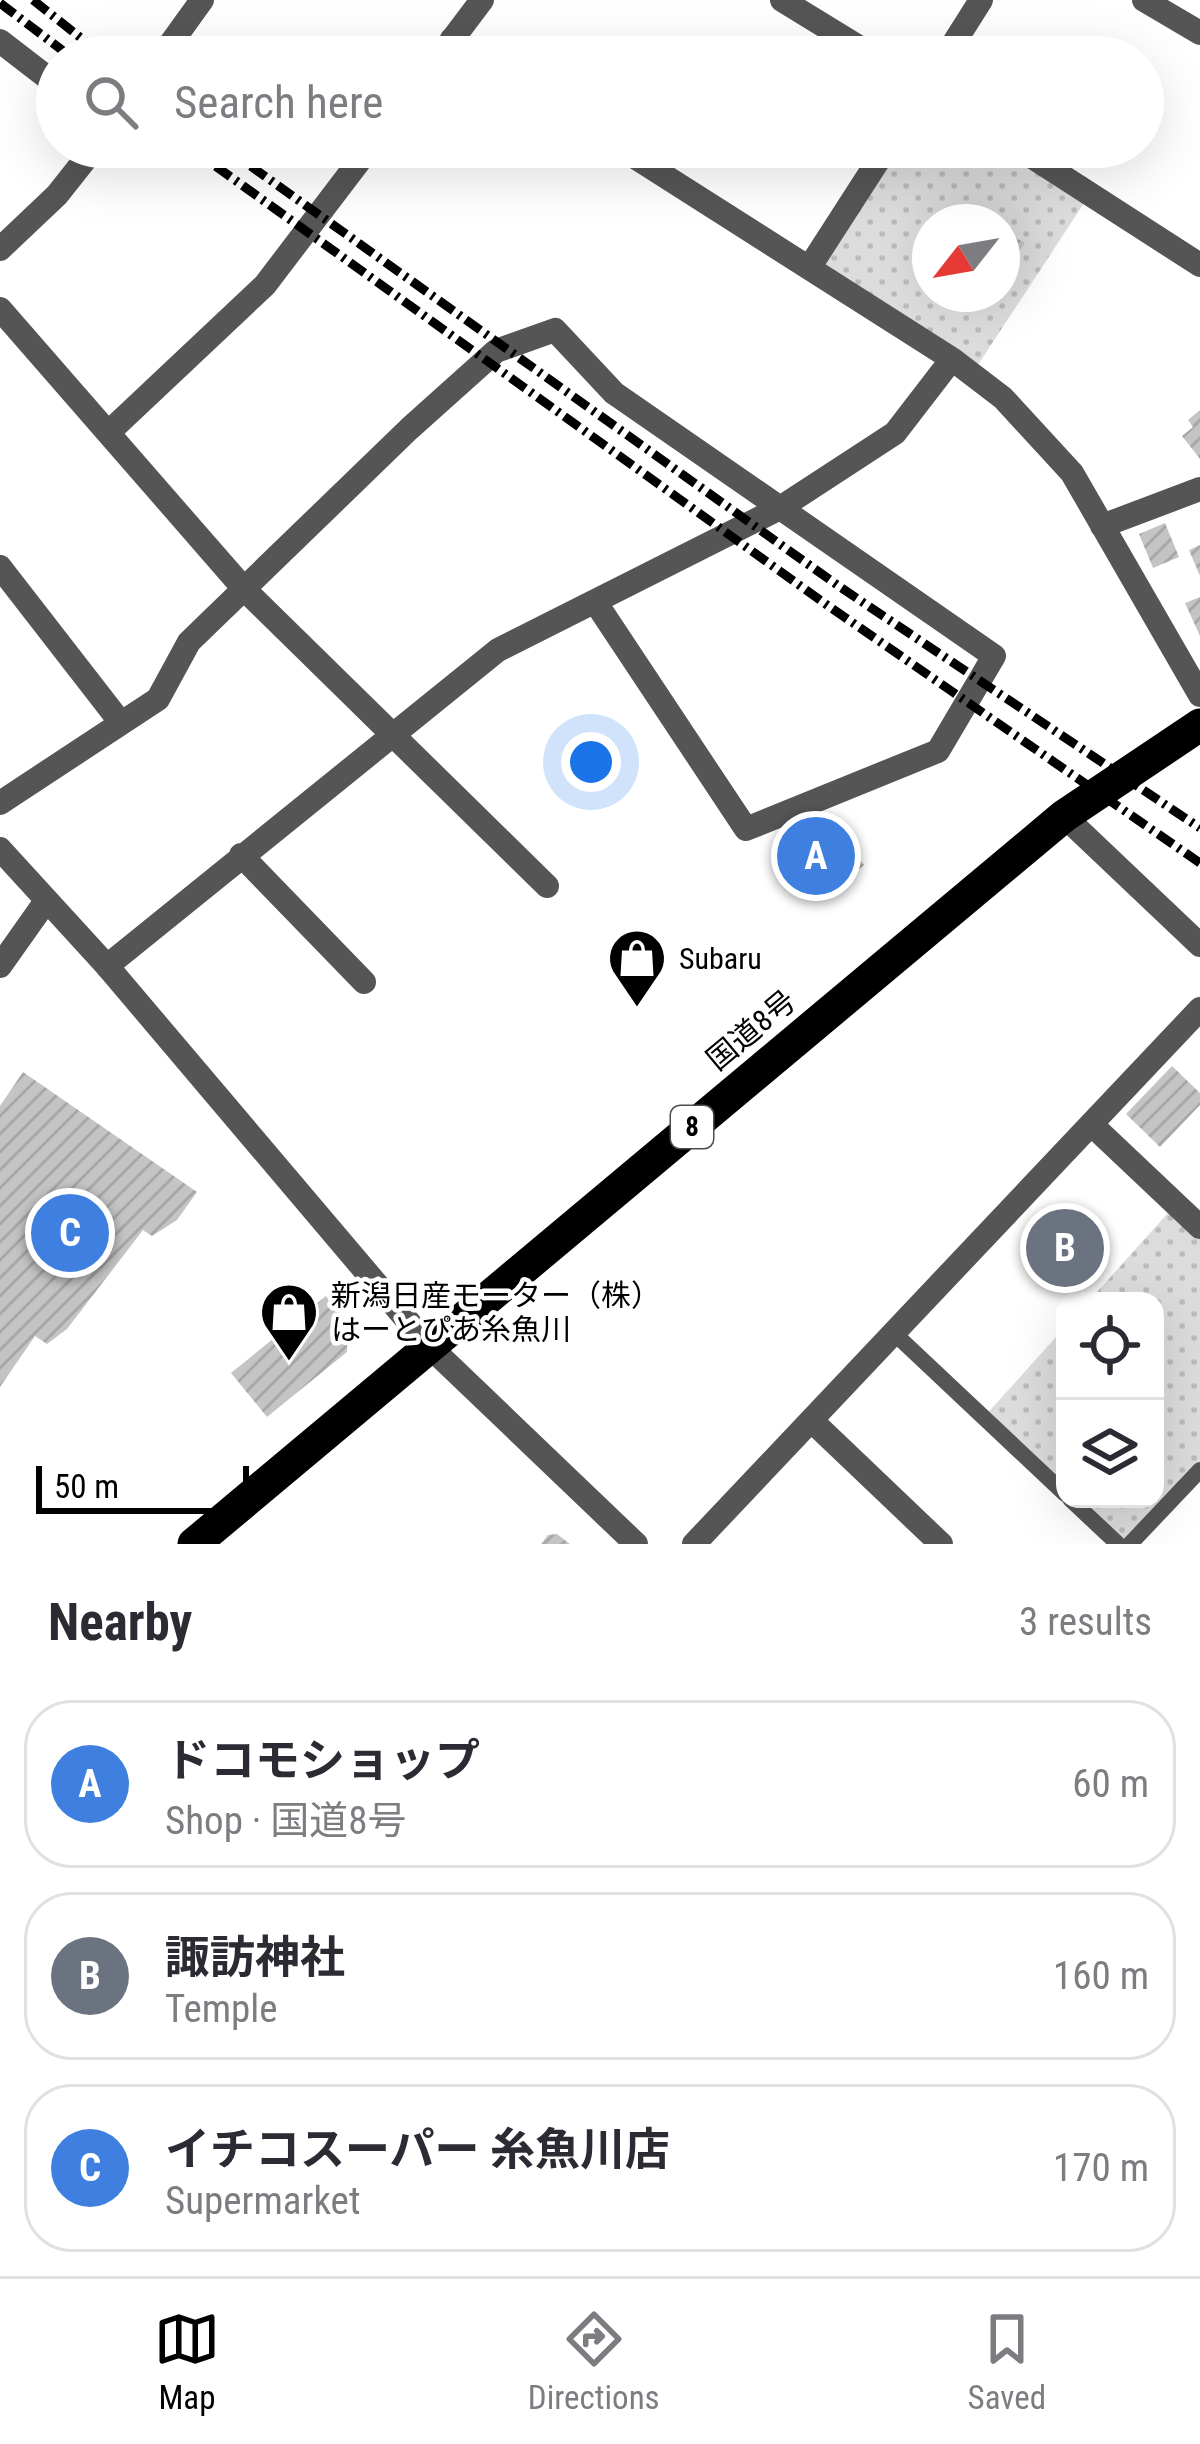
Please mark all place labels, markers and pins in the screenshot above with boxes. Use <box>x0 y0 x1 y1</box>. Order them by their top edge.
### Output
pin: A <box>777 811 855 901</box>
shop icon: Subaru <box>606 927 668 1009</box>
place label: Subaru <box>679 941 762 976</box>
pin: C <box>31 1188 109 1278</box>
pin: B <box>1026 1203 1104 1293</box>
place label: 新潟日産モーター（株） はーとぴあ糸魚川 <box>331 1278 661 1347</box>
shop icon: 新潟日産モーター（株） はーとぴあ糸魚川 <box>258 1281 320 1363</box>

